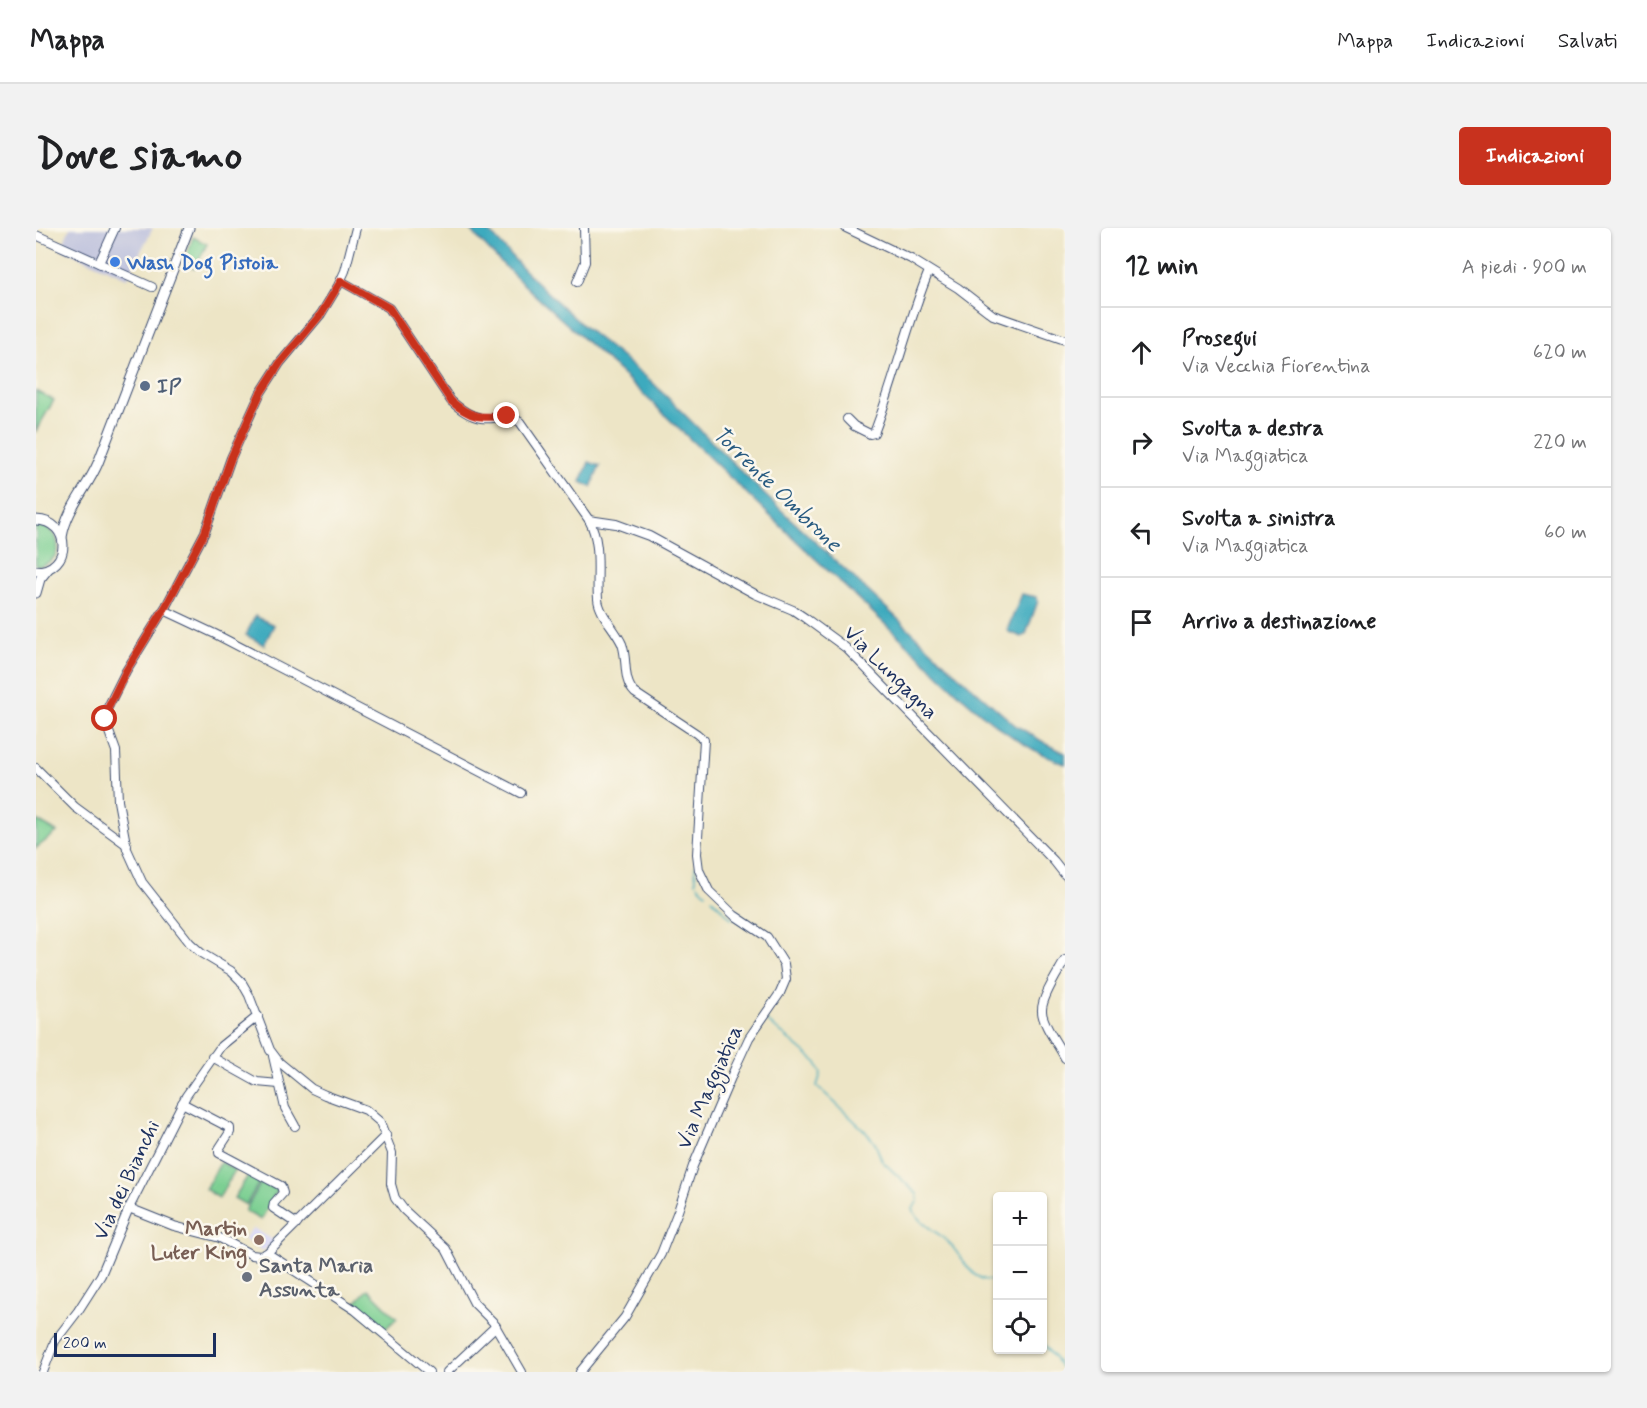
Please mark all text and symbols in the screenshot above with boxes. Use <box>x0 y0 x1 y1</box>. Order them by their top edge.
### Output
text: Mappa <box>30 23 105 60</box>
text: Mappa <box>1337 27 1393 55</box>
text: Indicazioni <box>1426 27 1525 55</box>
text: Salvati <box>1558 27 1617 55</box>
button: Indicazioni <box>1459 127 1611 185</box>
text: Dove siamo <box>36 129 242 184</box>
place label: Wash Dog Pistoia <box>126 249 279 279</box>
text: 12 min <box>1125 250 1199 284</box>
text: A piedi · 900 m <box>1462 254 1587 281</box>
marker: Wash Dog Pistoia <box>108 255 122 269</box>
text: Prosegui <box>1182 325 1257 353</box>
icon: ahead <box>1125 336 1158 369</box>
text: 620 m <box>1533 339 1587 366</box>
text: Via Vecchia Fiorentina <box>1182 353 1370 380</box>
place label: IP <box>157 373 182 401</box>
marker: IP <box>138 379 152 393</box>
route end <box>493 402 519 428</box>
text: Svolta a destra <box>1182 415 1324 443</box>
water label: Torrente Ombrone <box>706 421 848 559</box>
icon: right <box>1125 426 1158 459</box>
text: 220 m <box>1533 429 1587 456</box>
text: Via Maggiatica <box>1182 443 1308 470</box>
text: Svolta a sinistra <box>1182 505 1336 533</box>
icon: left <box>1125 516 1158 549</box>
text: 60 m <box>1544 519 1587 546</box>
text: Via Maggiatica <box>1182 533 1308 560</box>
icon: arrive <box>1125 606 1158 639</box>
text: Arrivo a destinazione <box>1182 608 1376 636</box>
street label: Via Lungagna <box>836 619 944 727</box>
route start <box>91 705 117 731</box>
street label: Via Maggiatica <box>670 1021 752 1155</box>
street label: Via dei Bianchi <box>87 1116 167 1245</box>
map controls <box>993 1192 1047 1354</box>
button: + <box>993 1192 1047 1246</box>
place label: Martin Luter King <box>151 1215 247 1269</box>
marker: Martin Luter King <box>252 1233 266 1247</box>
button: − <box>993 1246 1047 1300</box>
place label: Santa Maria Assunta <box>259 1252 373 1304</box>
marker: Santa Maria Assunta <box>240 1270 254 1284</box>
button: locate <box>993 1300 1047 1354</box>
scale bar <box>54 1330 216 1358</box>
text: 200 m <box>63 1333 107 1354</box>

